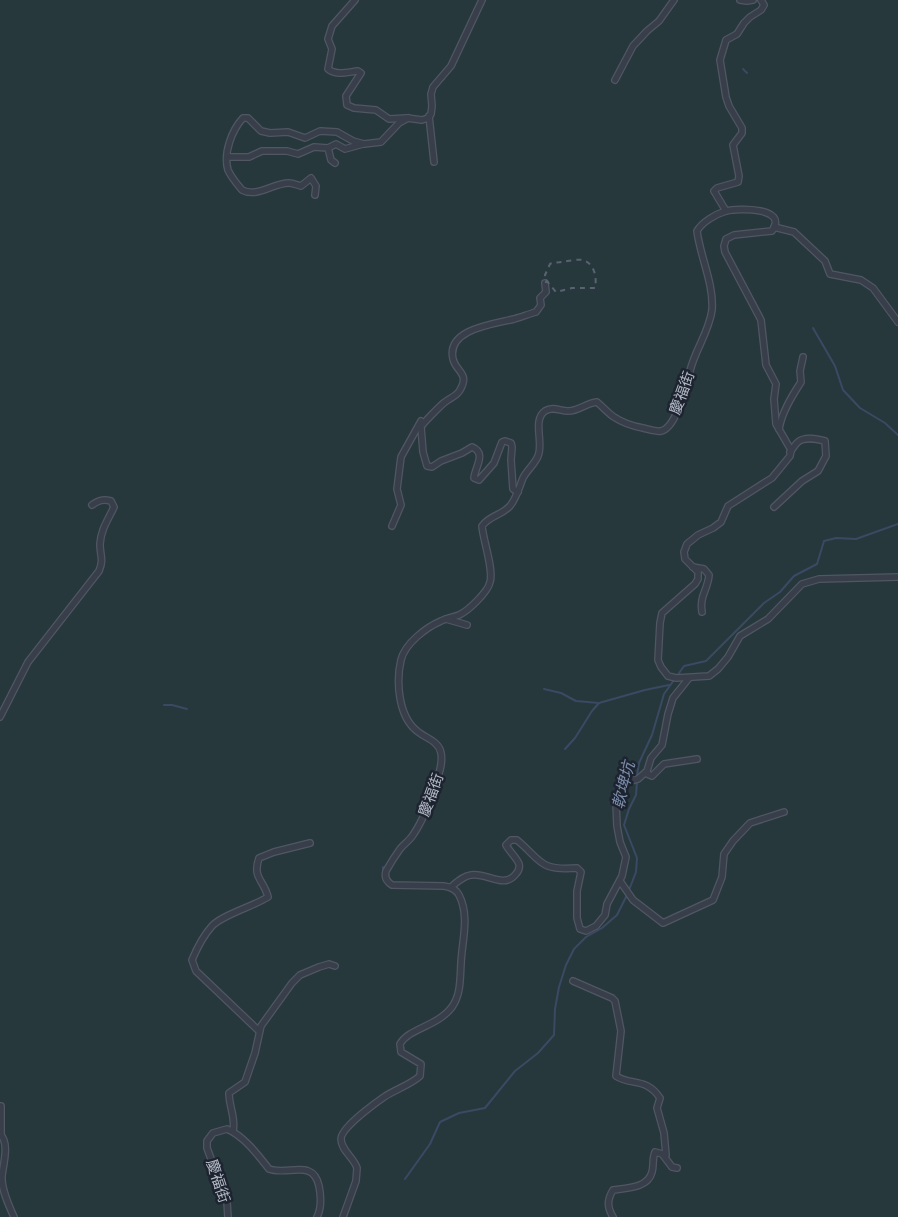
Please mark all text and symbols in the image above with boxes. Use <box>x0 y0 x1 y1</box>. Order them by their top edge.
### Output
street label: 慶福街 <box>665 368 698 417</box>
water label: 軟埤坑 <box>607 757 639 811</box>
street label: 慶福街 <box>414 770 447 819</box>
street label: 慶福街 <box>202 1157 234 1205</box>

